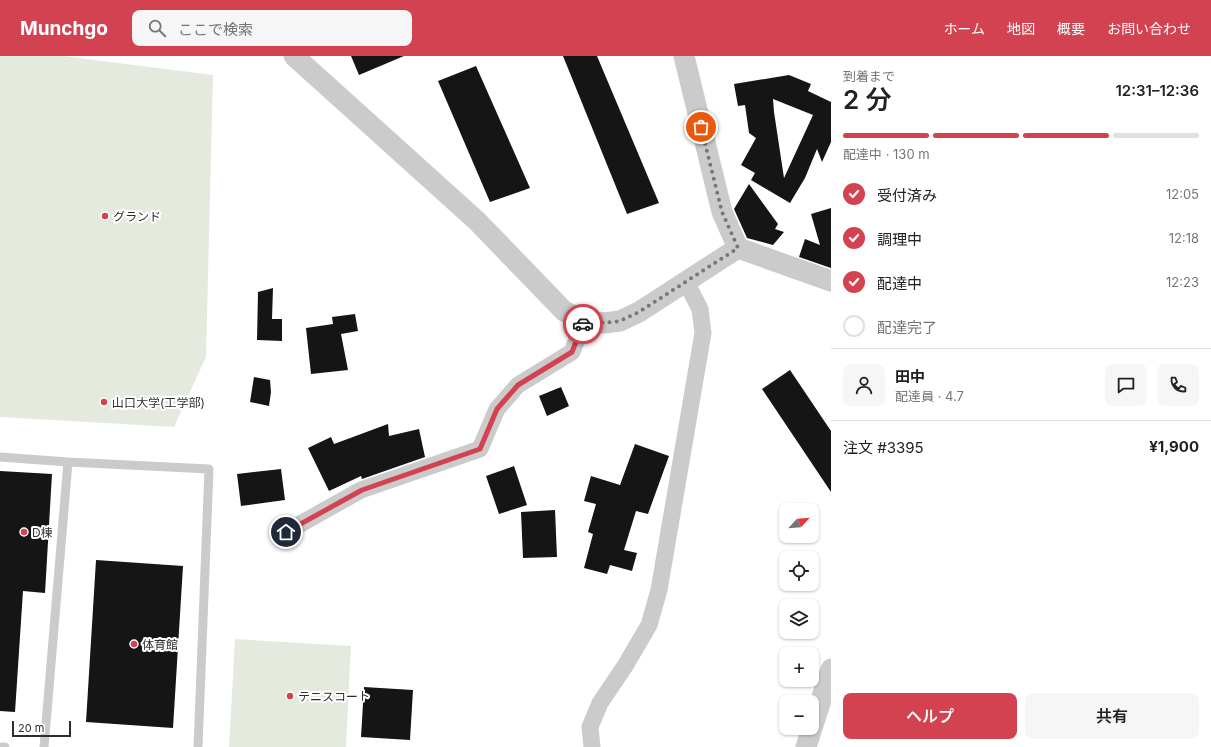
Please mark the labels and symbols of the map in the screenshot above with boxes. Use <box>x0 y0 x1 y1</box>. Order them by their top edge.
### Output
pin <box>684 110 718 144</box>
place label: グランド <box>113 209 161 224</box>
marker: グランド <box>100 211 110 221</box>
courier <box>563 304 603 344</box>
place label: 山口大学(工学部) <box>112 395 205 410</box>
marker: 山口大学(工学部) <box>99 397 109 407</box>
north arrow <box>779 503 819 543</box>
pin <box>269 515 303 549</box>
place label: D棟 <box>32 525 53 540</box>
marker: D棟 <box>19 527 29 537</box>
place label: 体育館 <box>142 637 178 652</box>
marker: 体育館 <box>129 639 139 649</box>
place label: テニスコート <box>298 689 370 704</box>
marker: テニスコート <box>285 691 295 701</box>
scale bar <box>12 719 71 738</box>

